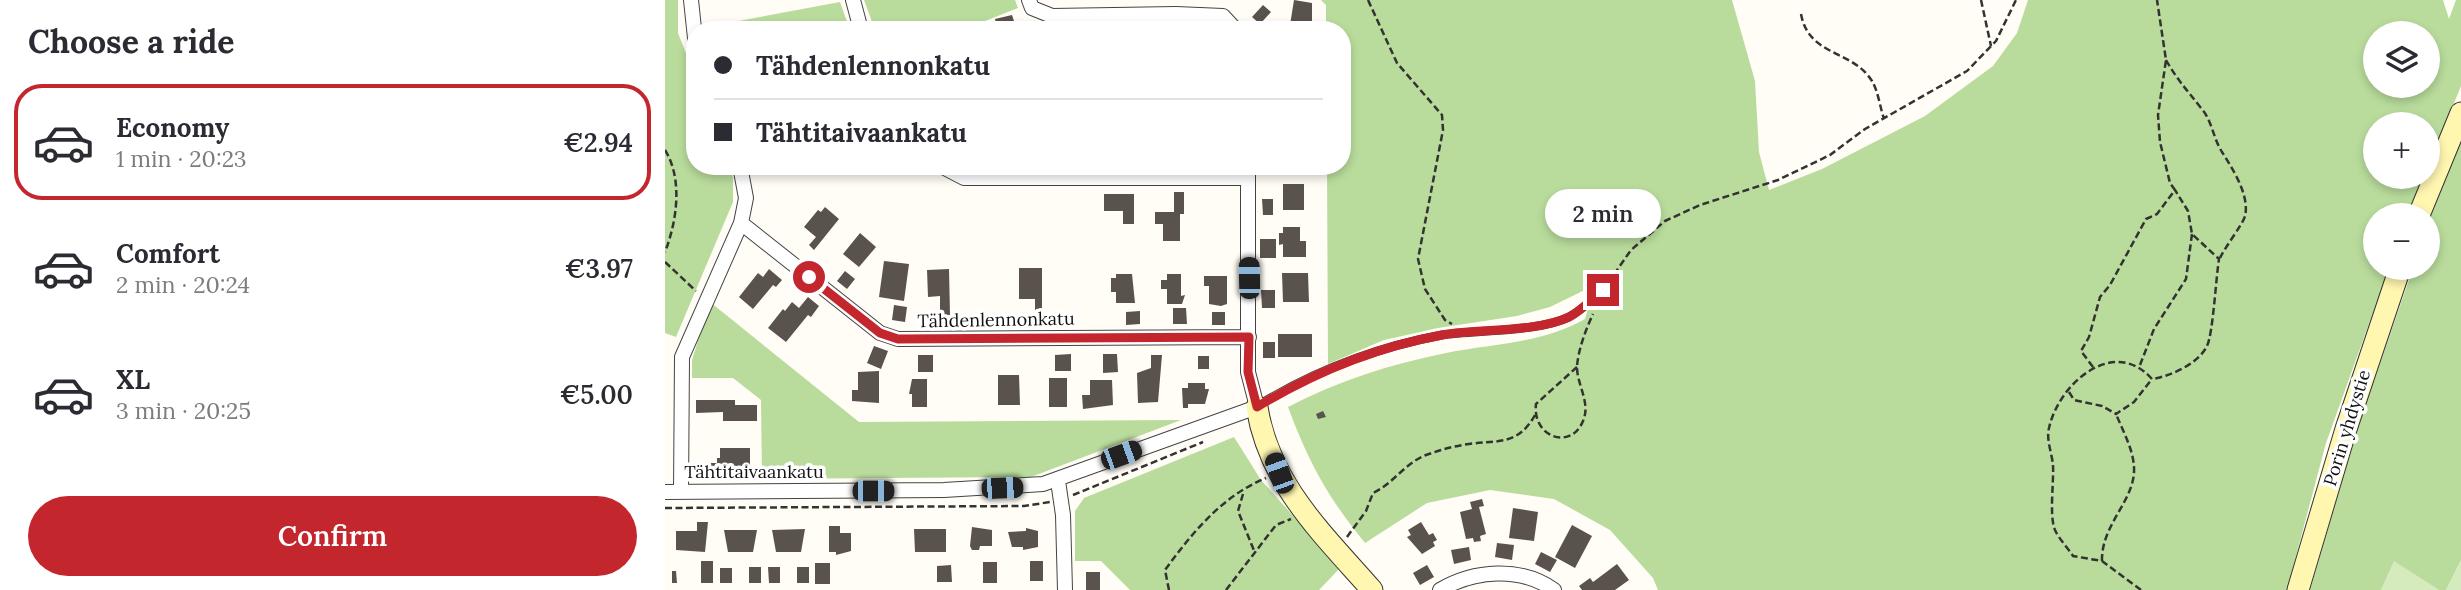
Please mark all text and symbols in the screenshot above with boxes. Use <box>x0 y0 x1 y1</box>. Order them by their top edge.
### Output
text: Choose a ride <box>28 21 235 62</box>
map controls <box>2363 21 2440 280</box>
button: layers <box>2363 21 2440 98</box>
text: Tähdenlennonkatu <box>756 49 990 82</box>
icon: car <box>32 111 95 174</box>
text: Economy <box>116 111 229 144</box>
button: + <box>2363 112 2440 189</box>
text: Tähtitaivaankatu <box>756 116 967 149</box>
text: €2.94 <box>563 126 633 159</box>
text: 1 min · 20:23 <box>116 144 246 173</box>
callout: 2 min <box>1545 188 1661 238</box>
text: 2 min <box>1573 199 1633 228</box>
button: − <box>2363 203 2440 280</box>
icon: car <box>32 237 95 300</box>
text: Comfort <box>116 237 220 270</box>
text: €3.97 <box>565 252 633 285</box>
car <box>1239 257 1260 299</box>
route start <box>793 261 825 293</box>
text: 2 min · 20:24 <box>116 270 250 299</box>
route end <box>1587 274 1619 306</box>
street label: Tähdenlennonkatu <box>917 307 1075 332</box>
icon: car <box>32 363 95 426</box>
text: XL <box>116 363 150 396</box>
street label: Porin yhdystie <box>2318 367 2375 489</box>
text: €5.00 <box>560 378 633 411</box>
text: 3 min · 20:25 <box>116 396 251 425</box>
car <box>1098 438 1145 472</box>
car <box>1262 450 1297 496</box>
street label: Tähtitaivaankatu <box>684 460 824 483</box>
car <box>981 477 1024 499</box>
car <box>853 481 895 502</box>
button: Confirm <box>28 496 637 576</box>

